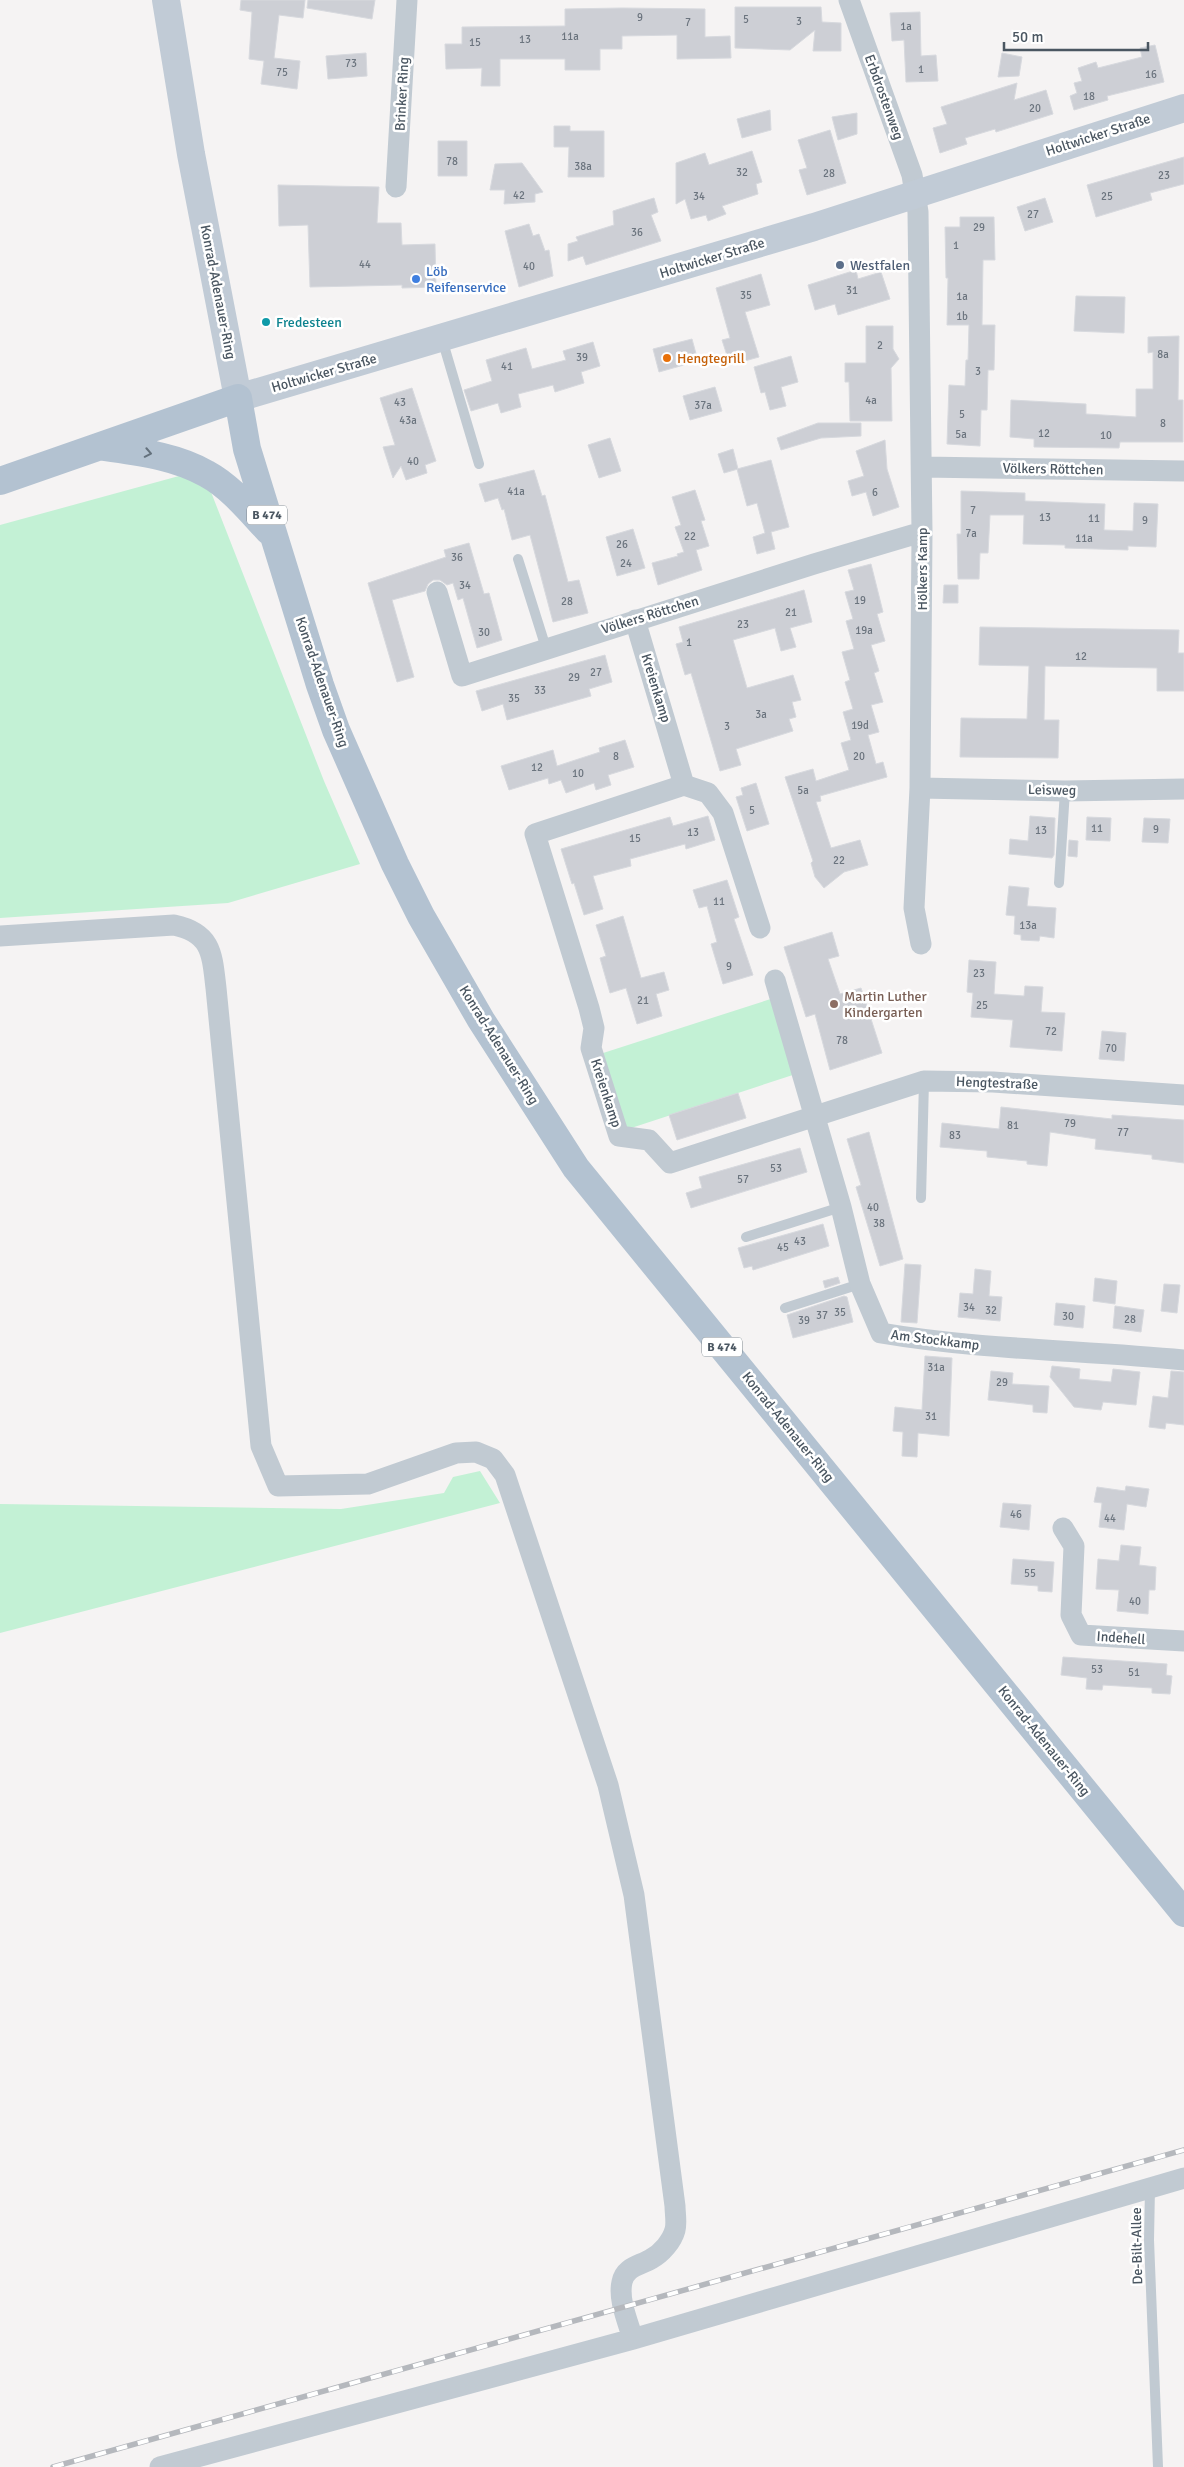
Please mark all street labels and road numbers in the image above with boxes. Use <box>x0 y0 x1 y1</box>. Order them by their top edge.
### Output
street label: Erbdrostenweg <box>861 52 907 142</box>
street label: Brinker Ring <box>392 56 412 132</box>
street label: Holtwicker Straße <box>1044 110 1152 160</box>
street label: Konrad-Adenauer-Ring <box>197 223 239 361</box>
street label: Holtwicker Straße <box>657 234 767 282</box>
street label: Holtwicker Straße <box>269 350 379 396</box>
street label: Völkers Röttchen <box>1002 460 1104 478</box>
road number: B 474 <box>247 506 287 524</box>
street label: Hölkers Kamp <box>914 528 931 610</box>
street label: Völkers Röttchen <box>599 592 701 638</box>
street label: Konrad-Adenauer-Ring <box>292 614 352 750</box>
street label: Kreienkamp <box>637 651 675 725</box>
street label: Leisweg <box>1028 781 1076 799</box>
street label: Konrad-Adenauer-Ring <box>455 982 543 1108</box>
street label: Kreienkamp <box>587 1056 625 1130</box>
street label: Hengtestraße <box>956 1073 1038 1093</box>
street label: Am Stockkamp <box>890 1326 980 1354</box>
road number: B 474 <box>702 1338 742 1356</box>
street label: Konrad-Adenauer-Ring <box>738 1368 838 1486</box>
street label: Indehell <box>1096 1628 1146 1648</box>
street label: Konrad-Adenauer-Ring <box>994 1682 1094 1800</box>
street label: De-Bilt-Allee <box>1128 2207 1146 2285</box>

